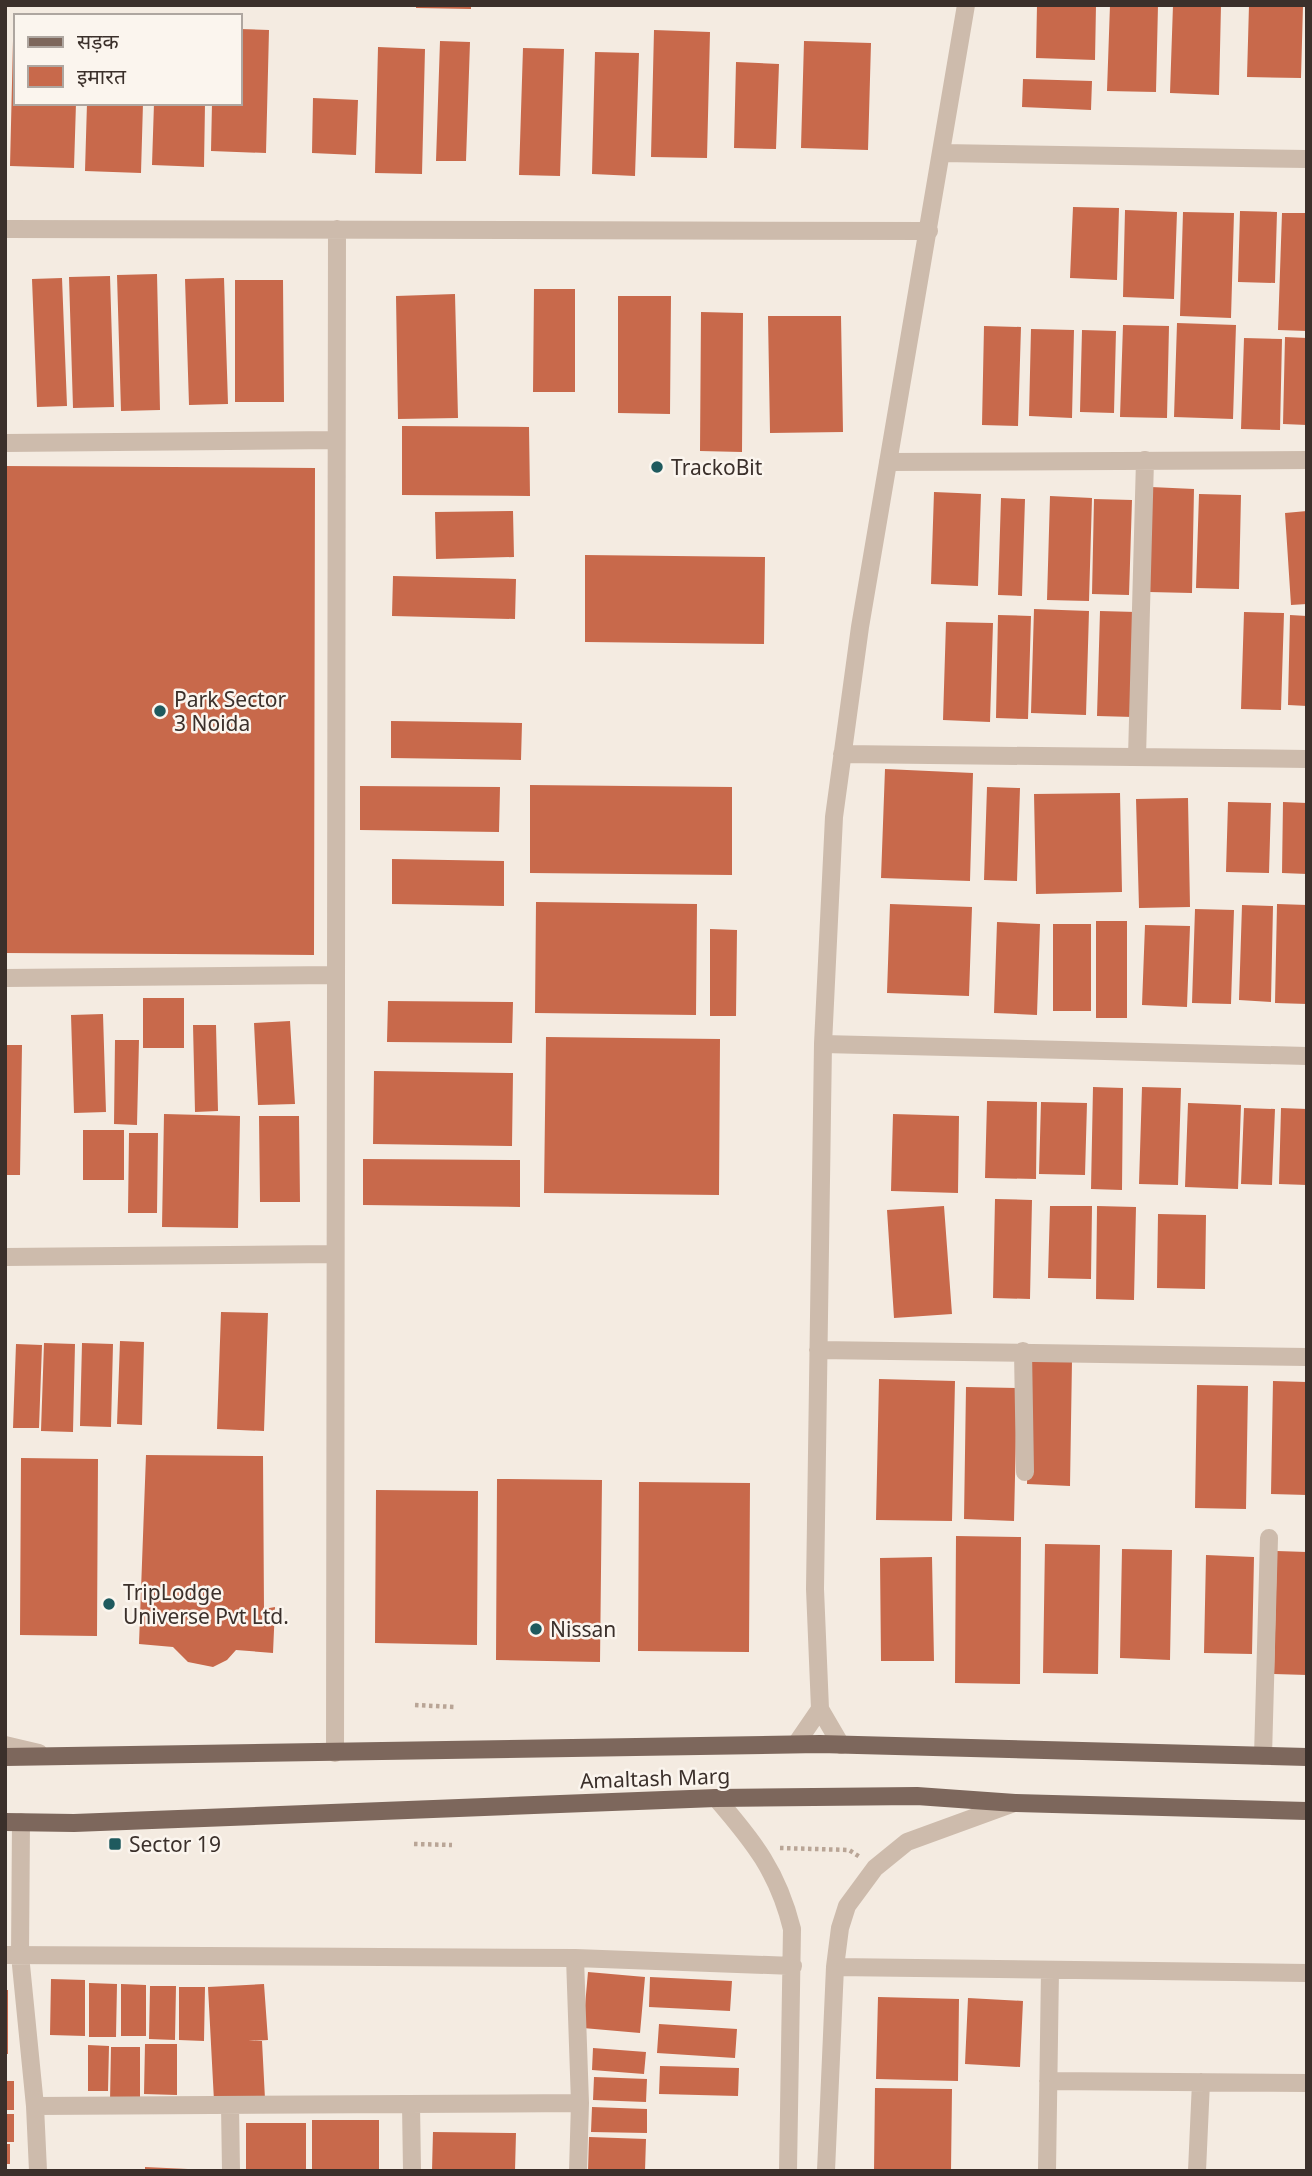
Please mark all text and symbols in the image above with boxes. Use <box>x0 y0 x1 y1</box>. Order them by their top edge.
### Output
legend <box>14 14 242 105</box>
text: सड़क <box>77 27 119 55</box>
text: इमारत <box>77 62 127 90</box>
place label: TrackoBit <box>671 453 763 481</box>
marker: TrackoBit <box>649 459 665 475</box>
place label: Park Sector 3 Noida <box>174 685 287 737</box>
marker: Park Sector 3 Noida <box>152 703 168 719</box>
place label: TripLodge Universe Pvt Ltd. <box>123 1578 289 1630</box>
marker: TripLodge Universe Pvt Ltd. <box>101 1596 117 1612</box>
place label: Nissan <box>550 1615 616 1643</box>
marker: Nissan <box>528 1621 544 1637</box>
street label: Amaltash Marg <box>579 1761 731 1795</box>
place label: Sector 19 <box>129 1830 221 1858</box>
marker: Sector 19 <box>107 1836 123 1852</box>

